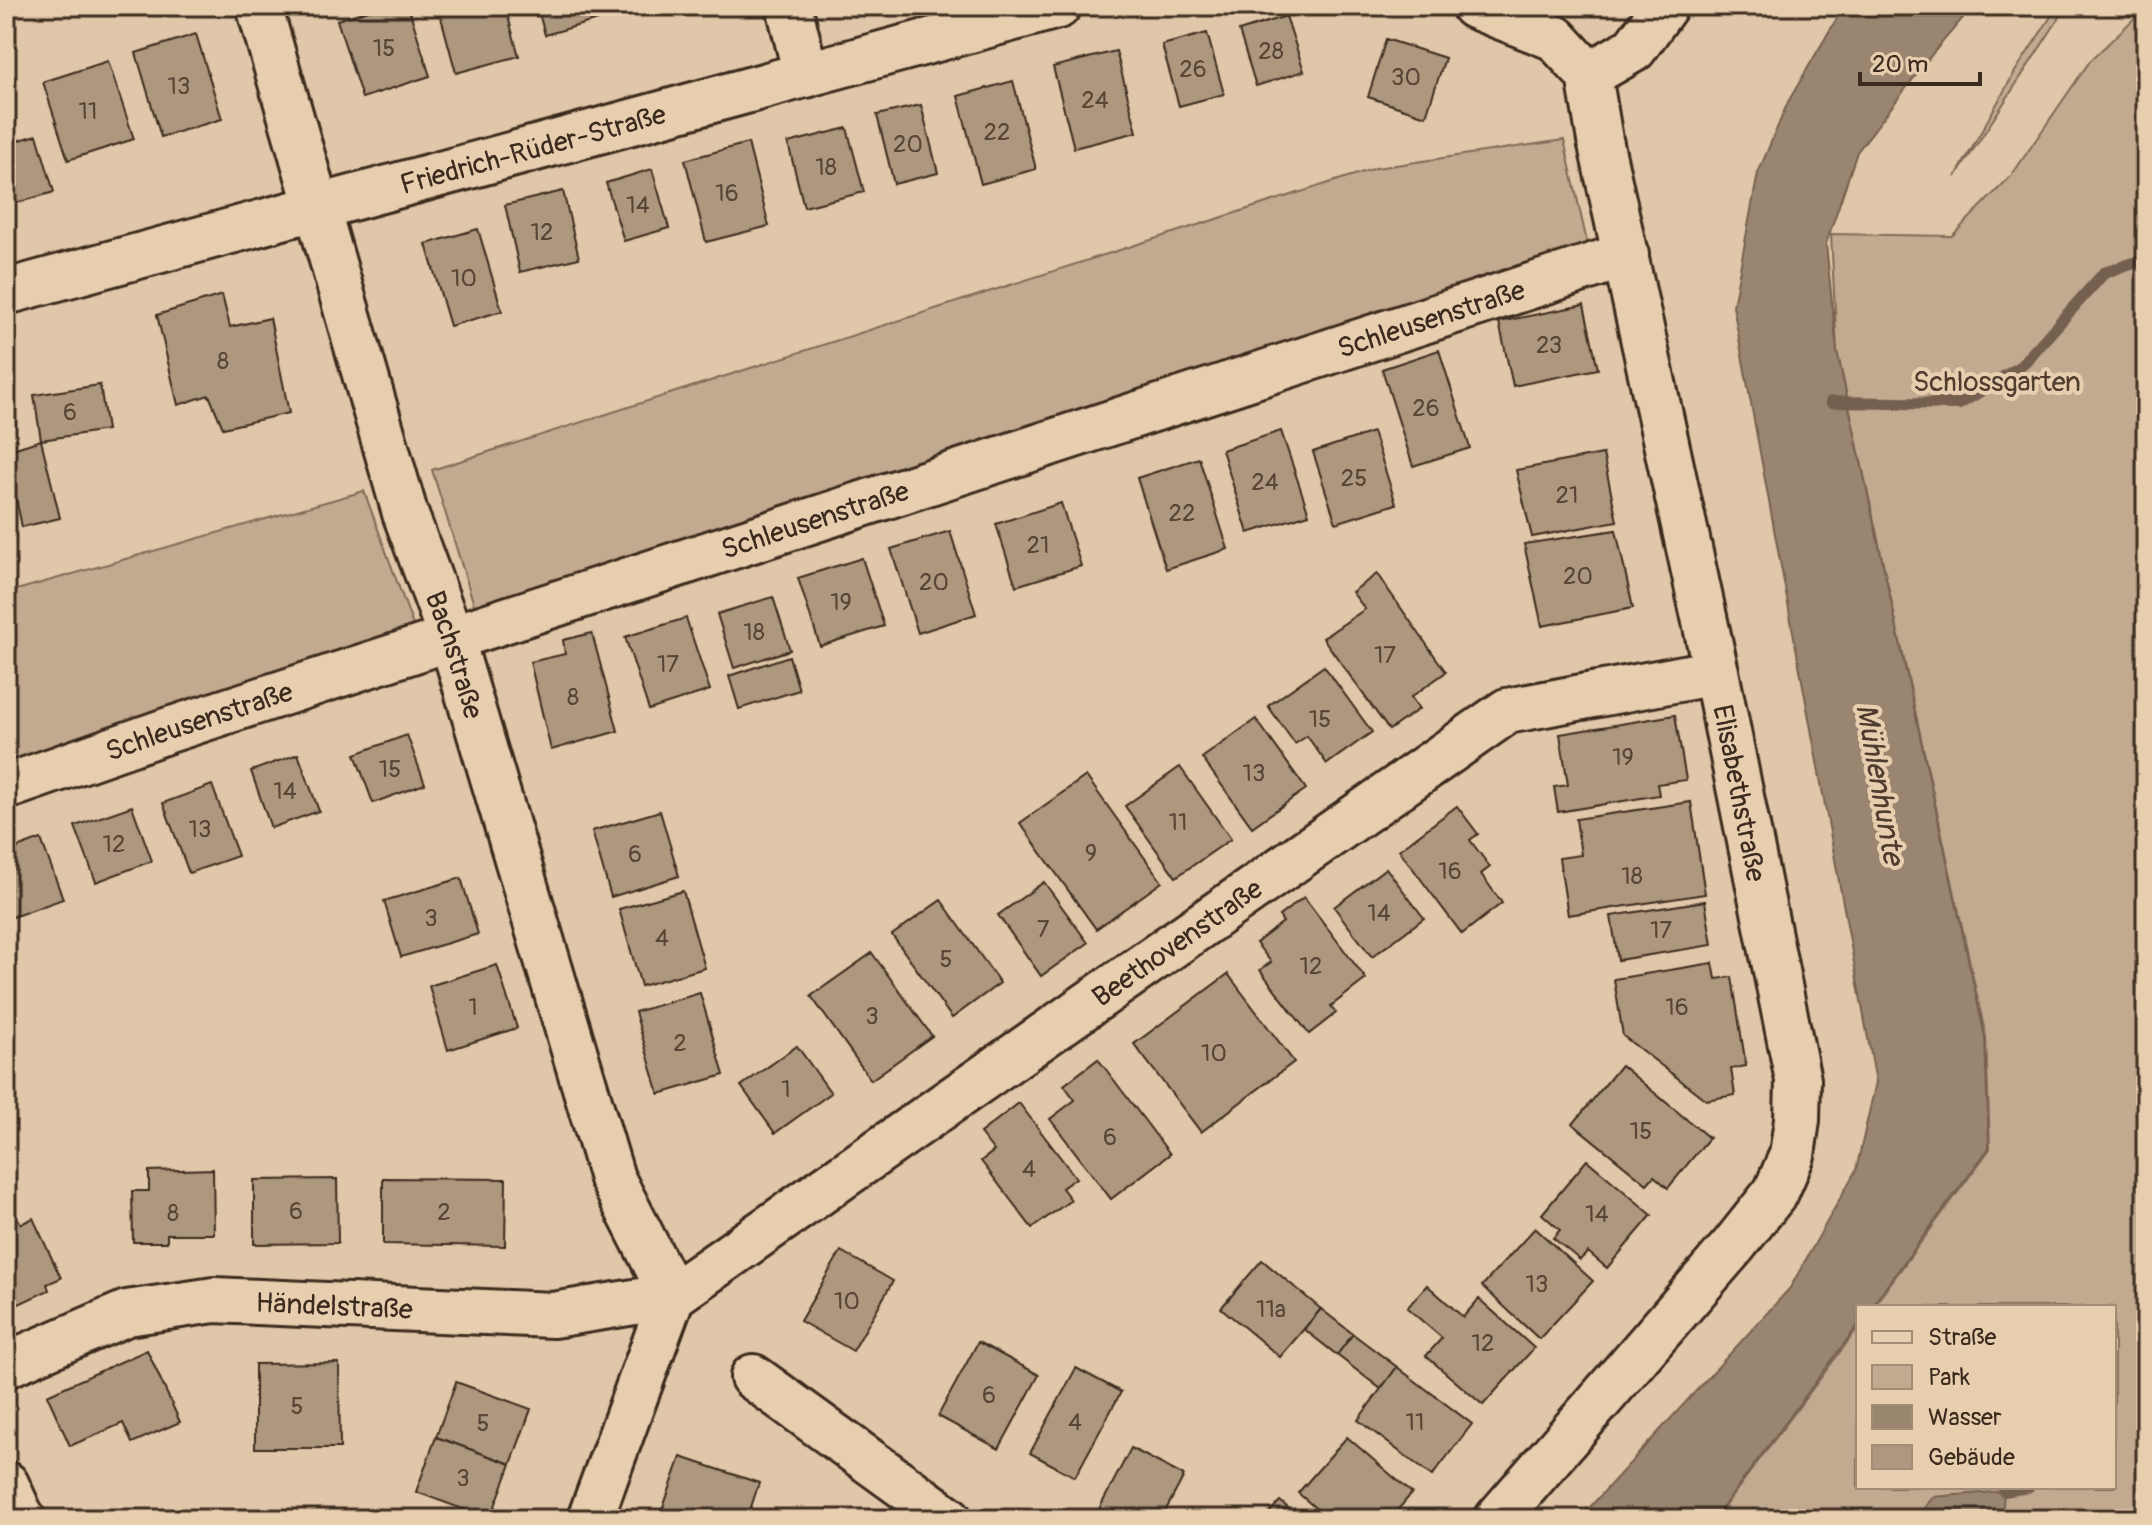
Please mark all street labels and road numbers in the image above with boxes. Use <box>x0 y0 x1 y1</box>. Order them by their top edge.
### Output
street label: Friedrich-Rüder-Straße <box>397 97 670 203</box>
street label: Schleusenstraße <box>1333 273 1530 367</box>
street label: Schleusenstraße <box>717 474 914 568</box>
street label: Bachstraße <box>416 587 491 723</box>
street label: Schleusenstraße <box>101 675 298 770</box>
street label: Elisabethstraße <box>1704 702 1773 885</box>
street label: Beethovenstraße <box>1086 872 1270 1015</box>
street label: Händelstraße <box>255 1286 414 1328</box>

